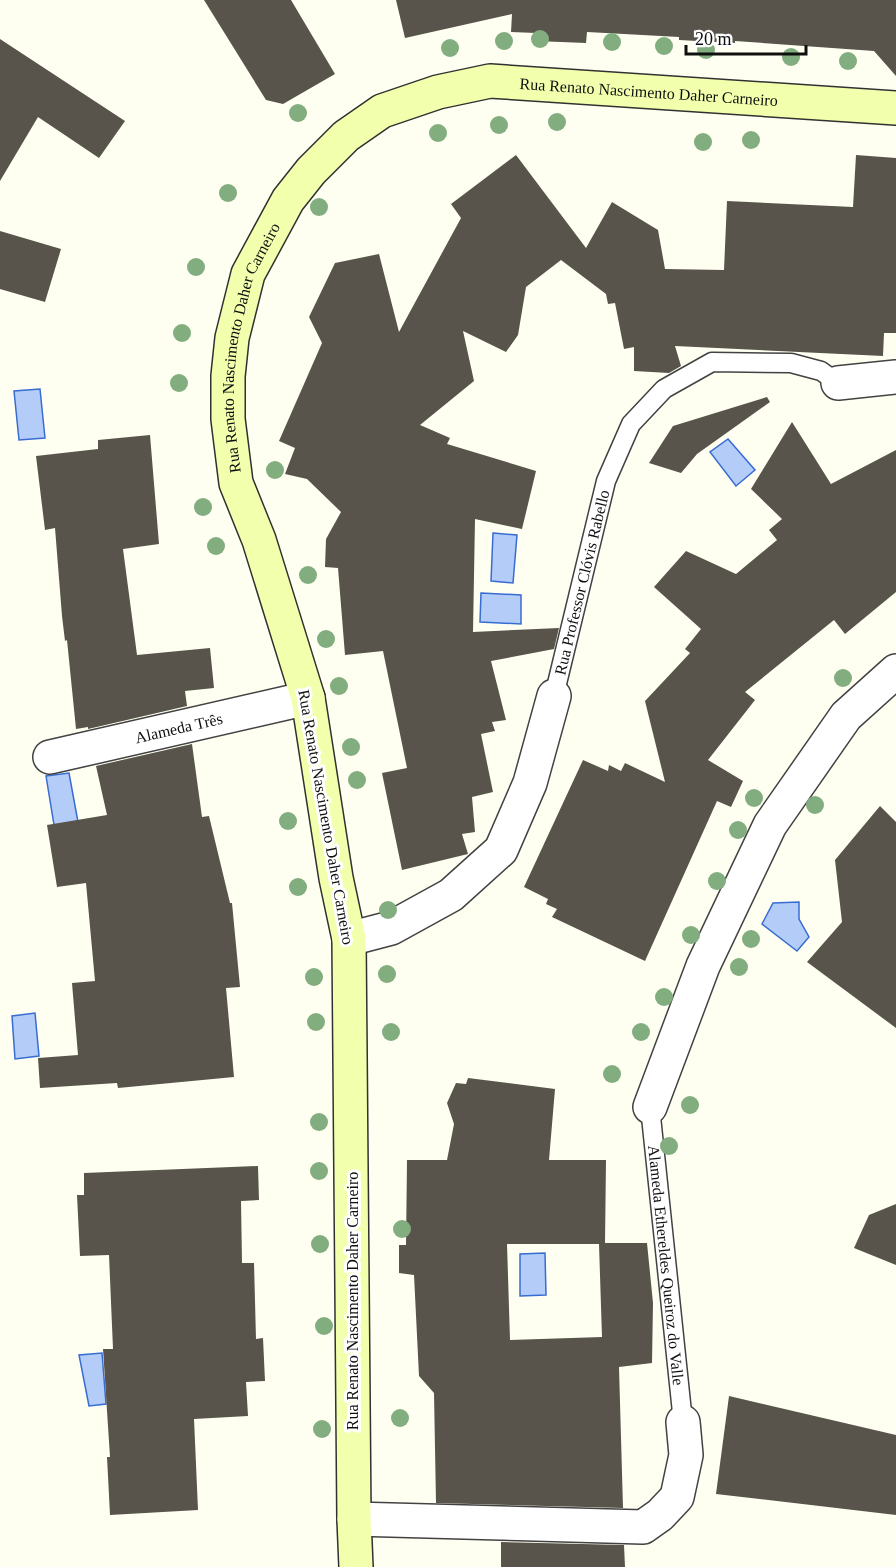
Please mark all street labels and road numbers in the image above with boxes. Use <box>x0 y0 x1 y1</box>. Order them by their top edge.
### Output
street label: Rua Renato Nascimento Daher Carneiro <box>519 74 778 109</box>
street label: Rua Renato Nascimento Daher Carneiro <box>219 220 283 474</box>
street label: Rua Professor Clóvis Rabello <box>551 488 612 677</box>
street label: Rua Renato Nascimento Daher Carneiro <box>295 688 357 946</box>
street label: Alameda Três <box>133 709 224 746</box>
street label: Alameda Ethereldes Queiroz do Valle <box>646 1144 688 1386</box>
street label: Rua Renato Nascimento Daher Carneiro <box>344 1172 361 1430</box>

